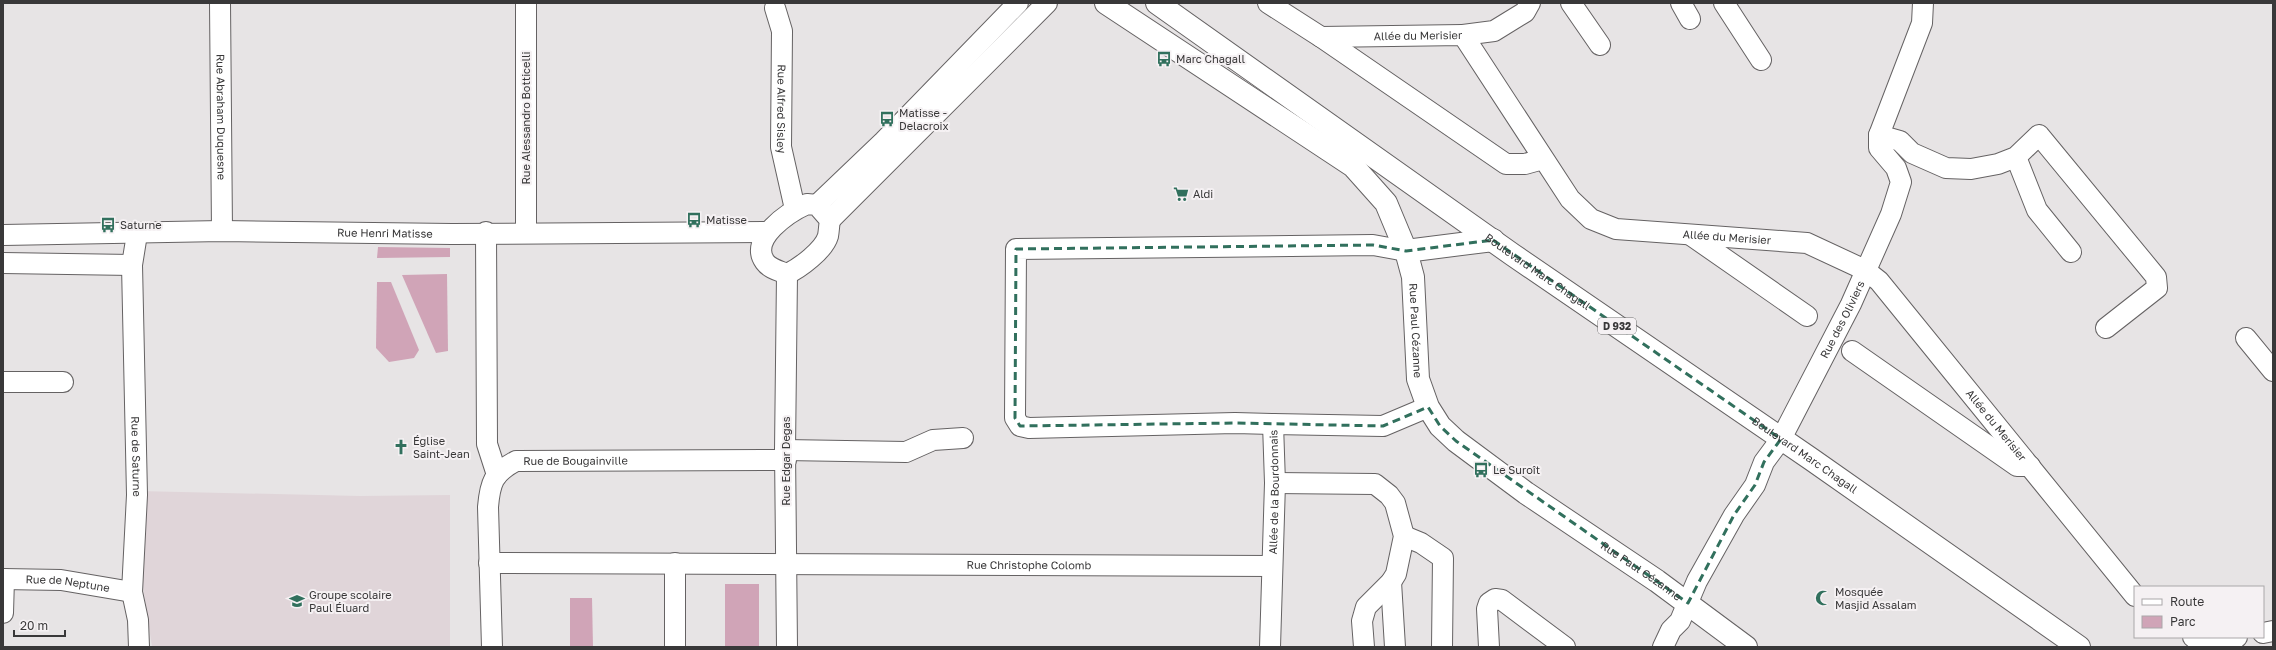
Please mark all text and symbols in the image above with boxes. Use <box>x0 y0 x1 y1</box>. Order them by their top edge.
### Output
street label: Allée du Merisier <box>1374 28 1463 42</box>
bus stop icon: Marc Chagall <box>1155 50 1173 68</box>
street label: Rue Alessandro Botticelli <box>519 52 532 184</box>
place label: Marc Chagall <box>1176 52 1246 65</box>
street label: Rue Abraham Duquesne <box>214 54 229 180</box>
street label: Rue Alfred Sisley <box>775 64 789 155</box>
place label: Matisse - Delacroix <box>899 106 949 132</box>
bus stop icon: Matisse - Delacroix <box>878 110 896 128</box>
supermarket icon: Aldi <box>1172 185 1190 203</box>
place label: Aldi <box>1193 187 1213 200</box>
bus stop icon: Matisse <box>685 211 703 229</box>
place label: Matisse <box>706 213 747 226</box>
bus stop icon: Saturne <box>99 216 117 234</box>
place label: Saturne <box>120 218 162 231</box>
street label: Rue Henri Matisse <box>337 226 433 240</box>
street label: Allée du Merisier <box>1682 227 1772 246</box>
street label: Boulevard Marc Chagall <box>1483 230 1594 312</box>
street label: Rue des Oliviers <box>1817 278 1867 360</box>
street label: Rue Paul Cézanne <box>1407 283 1425 378</box>
road number: D 932 <box>1598 318 1636 334</box>
street label: Allée du Merisier <box>1964 387 2030 464</box>
street label: Boulevard Marc Chagall <box>1750 414 1861 496</box>
street label: Rue de Saturne <box>129 416 144 497</box>
street label: Rue Edgar Degas <box>779 416 792 506</box>
street label: Allée de la Bourdonnais <box>1266 429 1281 555</box>
place label: Église Saint-Jean <box>413 434 470 460</box>
church icon: Église Saint-Jean <box>392 438 410 456</box>
street label: Rue de Bougainville <box>523 454 628 467</box>
bus stop icon: Le Suroît <box>1472 461 1490 479</box>
place label: Le Suroît <box>1493 463 1540 476</box>
street label: Rue Paul Cézanne <box>1599 538 1684 603</box>
street label: Rue Christophe Colomb <box>967 558 1092 571</box>
street label: Rue de Neptune <box>26 572 111 594</box>
place label: Mosquée Masjid Assalam <box>1835 585 1917 611</box>
legend <box>2134 586 2264 638</box>
place label: Groupe scolaire Paul Éluard <box>309 588 392 614</box>
mosque icon: Mosquée Masjid Assalam <box>1814 589 1832 607</box>
school or university icon: Groupe scolaire Paul Éluard <box>288 592 306 610</box>
text: Route <box>2170 594 2204 609</box>
scale bar <box>14 612 65 638</box>
text: Parc <box>2170 614 2196 629</box>
text: 20 m <box>20 618 48 633</box>

